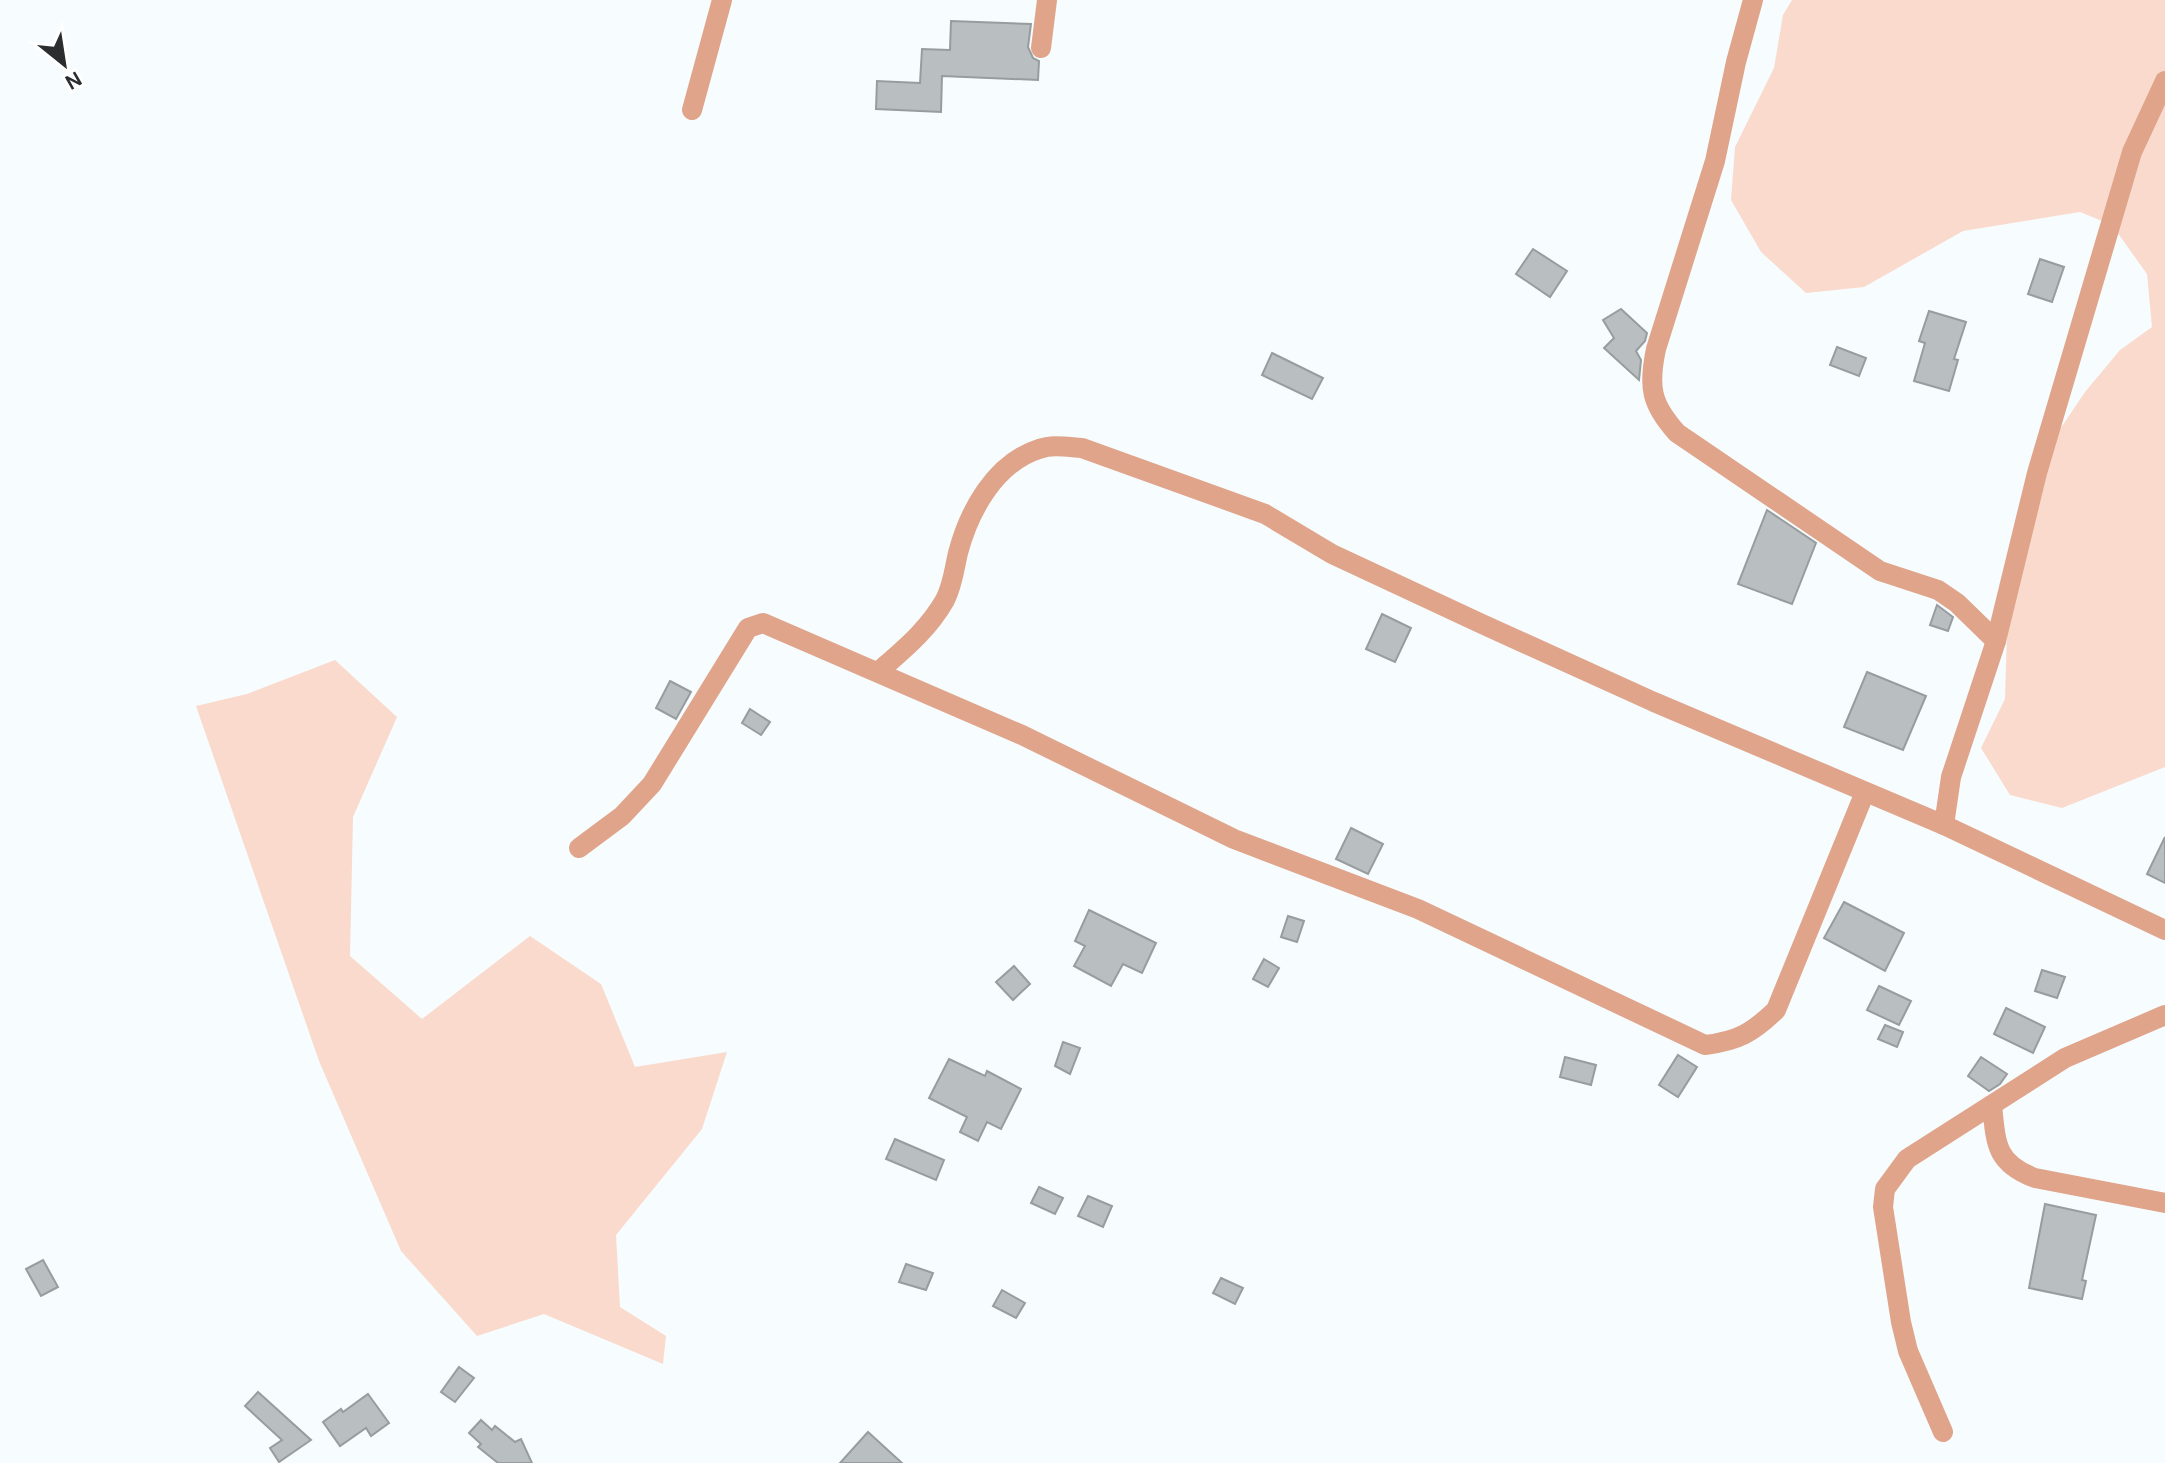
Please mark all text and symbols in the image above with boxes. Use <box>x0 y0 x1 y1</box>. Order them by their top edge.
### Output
north arrow <box>24 24 104 104</box>
text: N <box>60 65 87 96</box>

